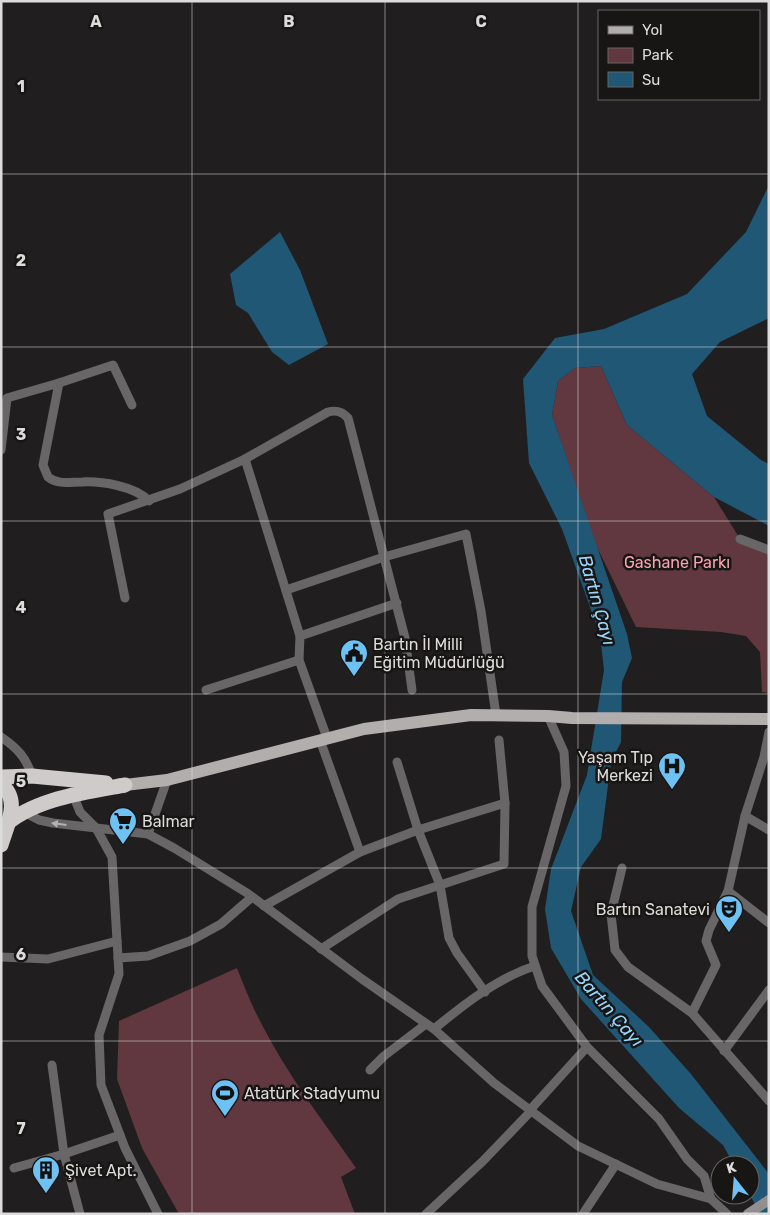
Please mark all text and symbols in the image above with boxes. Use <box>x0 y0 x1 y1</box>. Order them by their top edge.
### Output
legend <box>598 10 760 100</box>
text: A <box>90 12 102 31</box>
text: B <box>283 12 295 31</box>
text: C <box>475 12 487 31</box>
text: Yol <box>642 21 663 39</box>
text: Park <box>642 46 673 64</box>
text: Su <box>642 71 660 89</box>
text: 1 <box>17 77 25 96</box>
text: 2 <box>16 251 26 270</box>
text: 3 <box>16 425 26 444</box>
water label: Bartın Çayı <box>574 552 620 648</box>
park label: Gashane Parkı <box>624 553 730 572</box>
text: 4 <box>16 598 27 617</box>
place label: Bartın İl Milli Eğitim Müdürlüğü <box>373 635 505 672</box>
public building icon: Bartın İl Milli Eğitim Müdürlüğü <box>339 638 369 677</box>
place label: Yaşam Tıp Merkezi <box>578 748 653 785</box>
hospital icon: Yaşam Tıp Merkezi <box>657 751 687 790</box>
text: 5 <box>16 772 26 791</box>
supermarket icon: Balmar <box>108 806 138 845</box>
place label: Balmar <box>142 812 195 831</box>
one-way arrow <box>50 820 66 828</box>
theatre icon: Bartın Sanatevi <box>714 894 744 933</box>
place label: Bartın Sanatevi <box>596 900 710 919</box>
text: 6 <box>16 945 26 964</box>
water label: Bartın Çayı <box>570 967 648 1051</box>
sports icon: Atatürk Stadyumu <box>210 1078 240 1117</box>
place label: Atatürk Stadyumu <box>244 1084 380 1103</box>
text: 7 <box>16 1119 26 1138</box>
building icon: Şivet Apt. <box>31 1155 61 1194</box>
north arrow <box>710 1155 760 1205</box>
text: K <box>724 1158 739 1178</box>
place label: Şivet Apt. <box>65 1161 137 1180</box>

